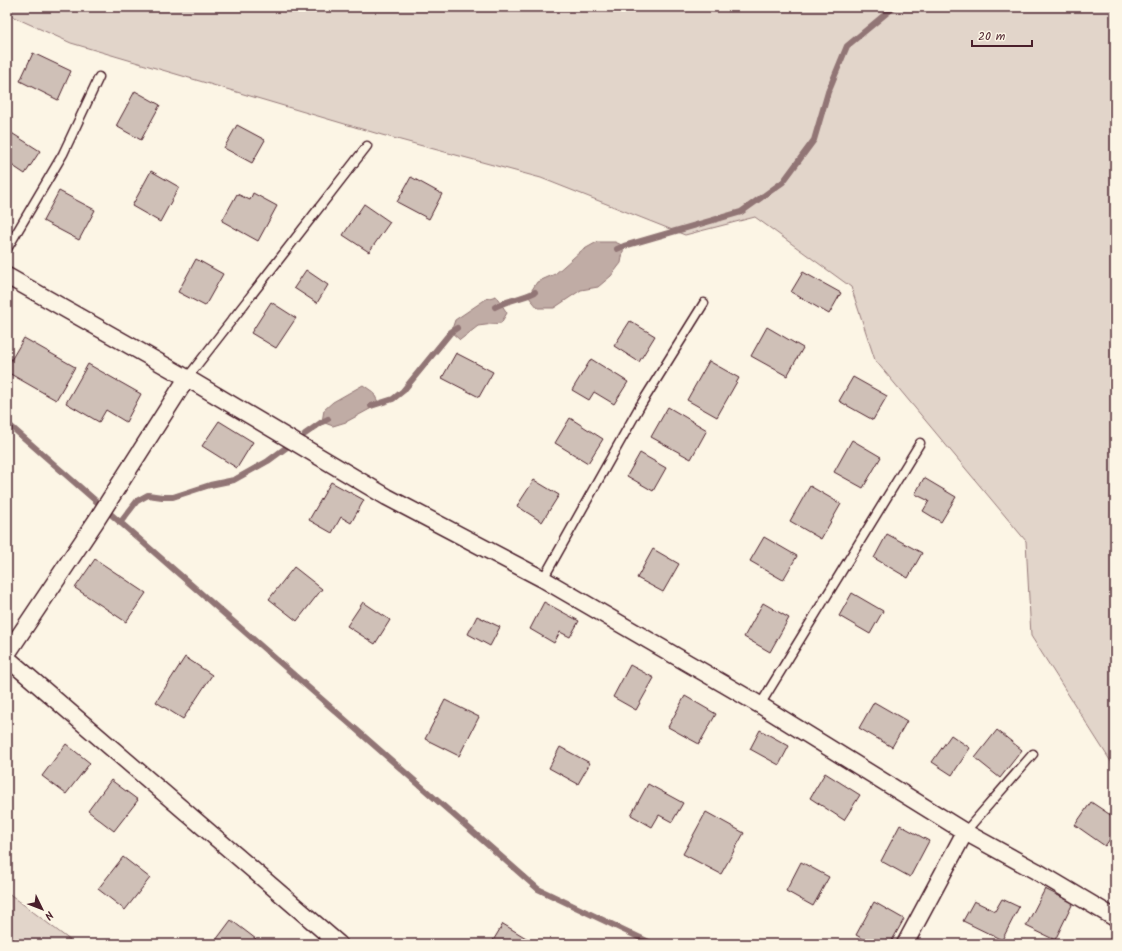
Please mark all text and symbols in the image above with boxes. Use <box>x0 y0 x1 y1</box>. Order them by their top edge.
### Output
scale bar <box>972 22 1032 48</box>
text: 20 m <box>978 27 1006 46</box>
north arrow <box>22 889 62 929</box>
text: N <box>40 906 58 924</box>

